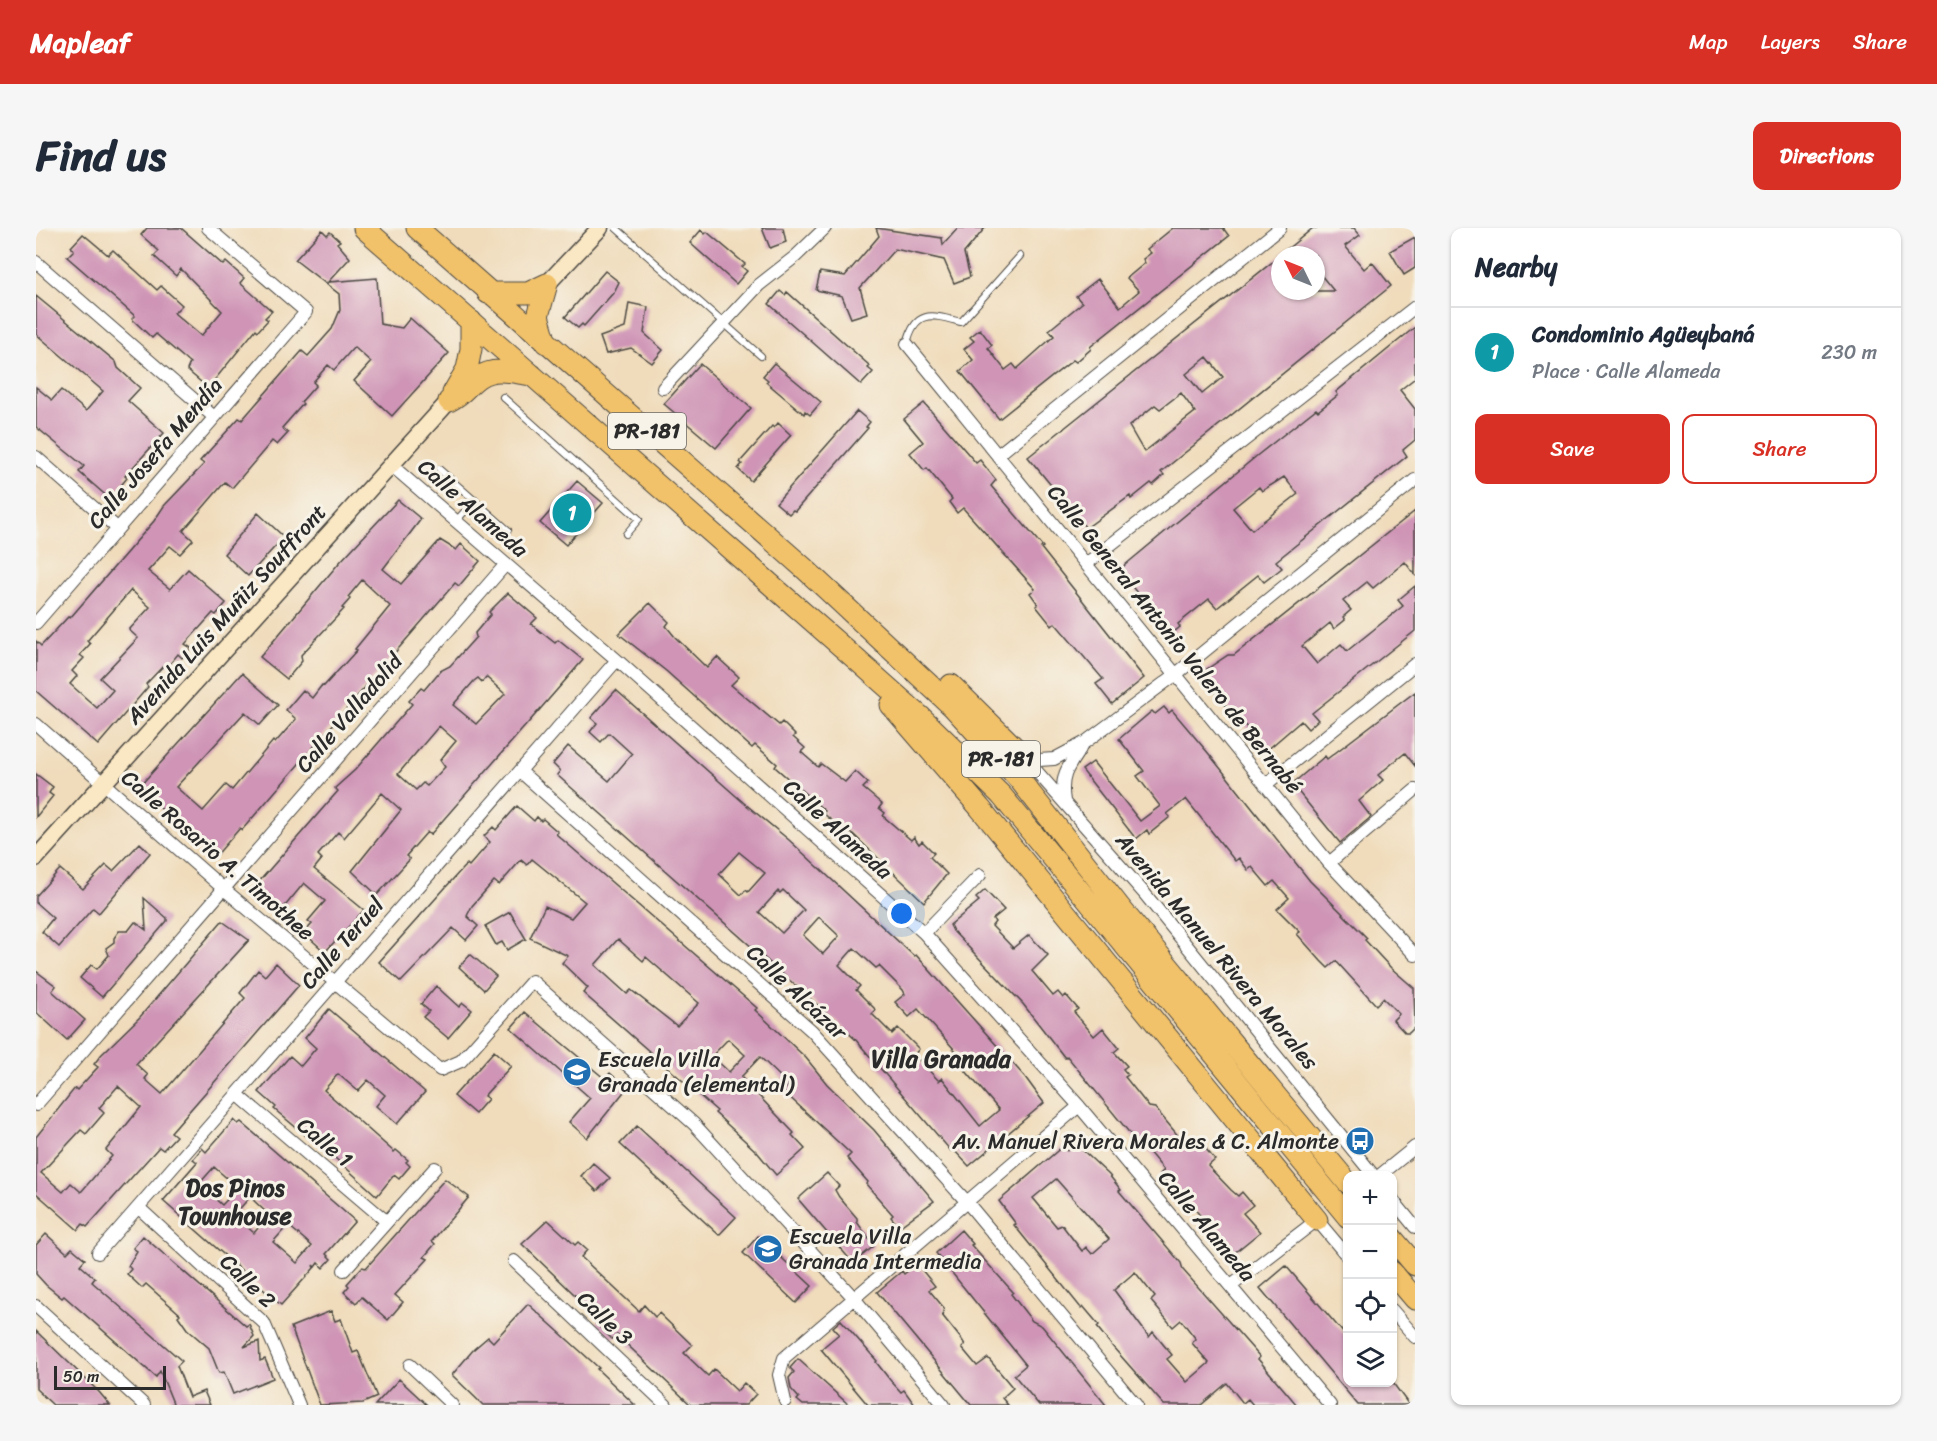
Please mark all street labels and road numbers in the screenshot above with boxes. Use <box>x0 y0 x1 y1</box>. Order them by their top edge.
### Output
street label: Calle Josefa Mendía <box>77 368 233 538</box>
road number: PR-181 <box>608 413 686 449</box>
street label: Calle Alameda <box>409 448 538 568</box>
street label: Calle General Antonio Valero de Bernabé <box>1037 475 1313 803</box>
street label: Avenida Luis Muñiz Souffront <box>115 494 337 734</box>
street label: Calle Valladolid <box>285 643 413 782</box>
road number: PR-181 <box>962 741 1040 777</box>
street label: Calle Rosario A. Timothee <box>112 759 324 951</box>
street label: Calle Alameda <box>774 769 903 890</box>
street label: Avenida Manuel Rivera Morales <box>1105 823 1329 1079</box>
street label: Calle Teruel <box>290 887 394 998</box>
street label: Calle Alcázar <box>737 934 858 1050</box>
street label: Calle 1 <box>288 1107 362 1177</box>
street label: Calle Alameda <box>1148 1161 1267 1292</box>
street label: Calle 2 <box>210 1244 286 1319</box>
street label: Calle 3 <box>568 1281 642 1355</box>

